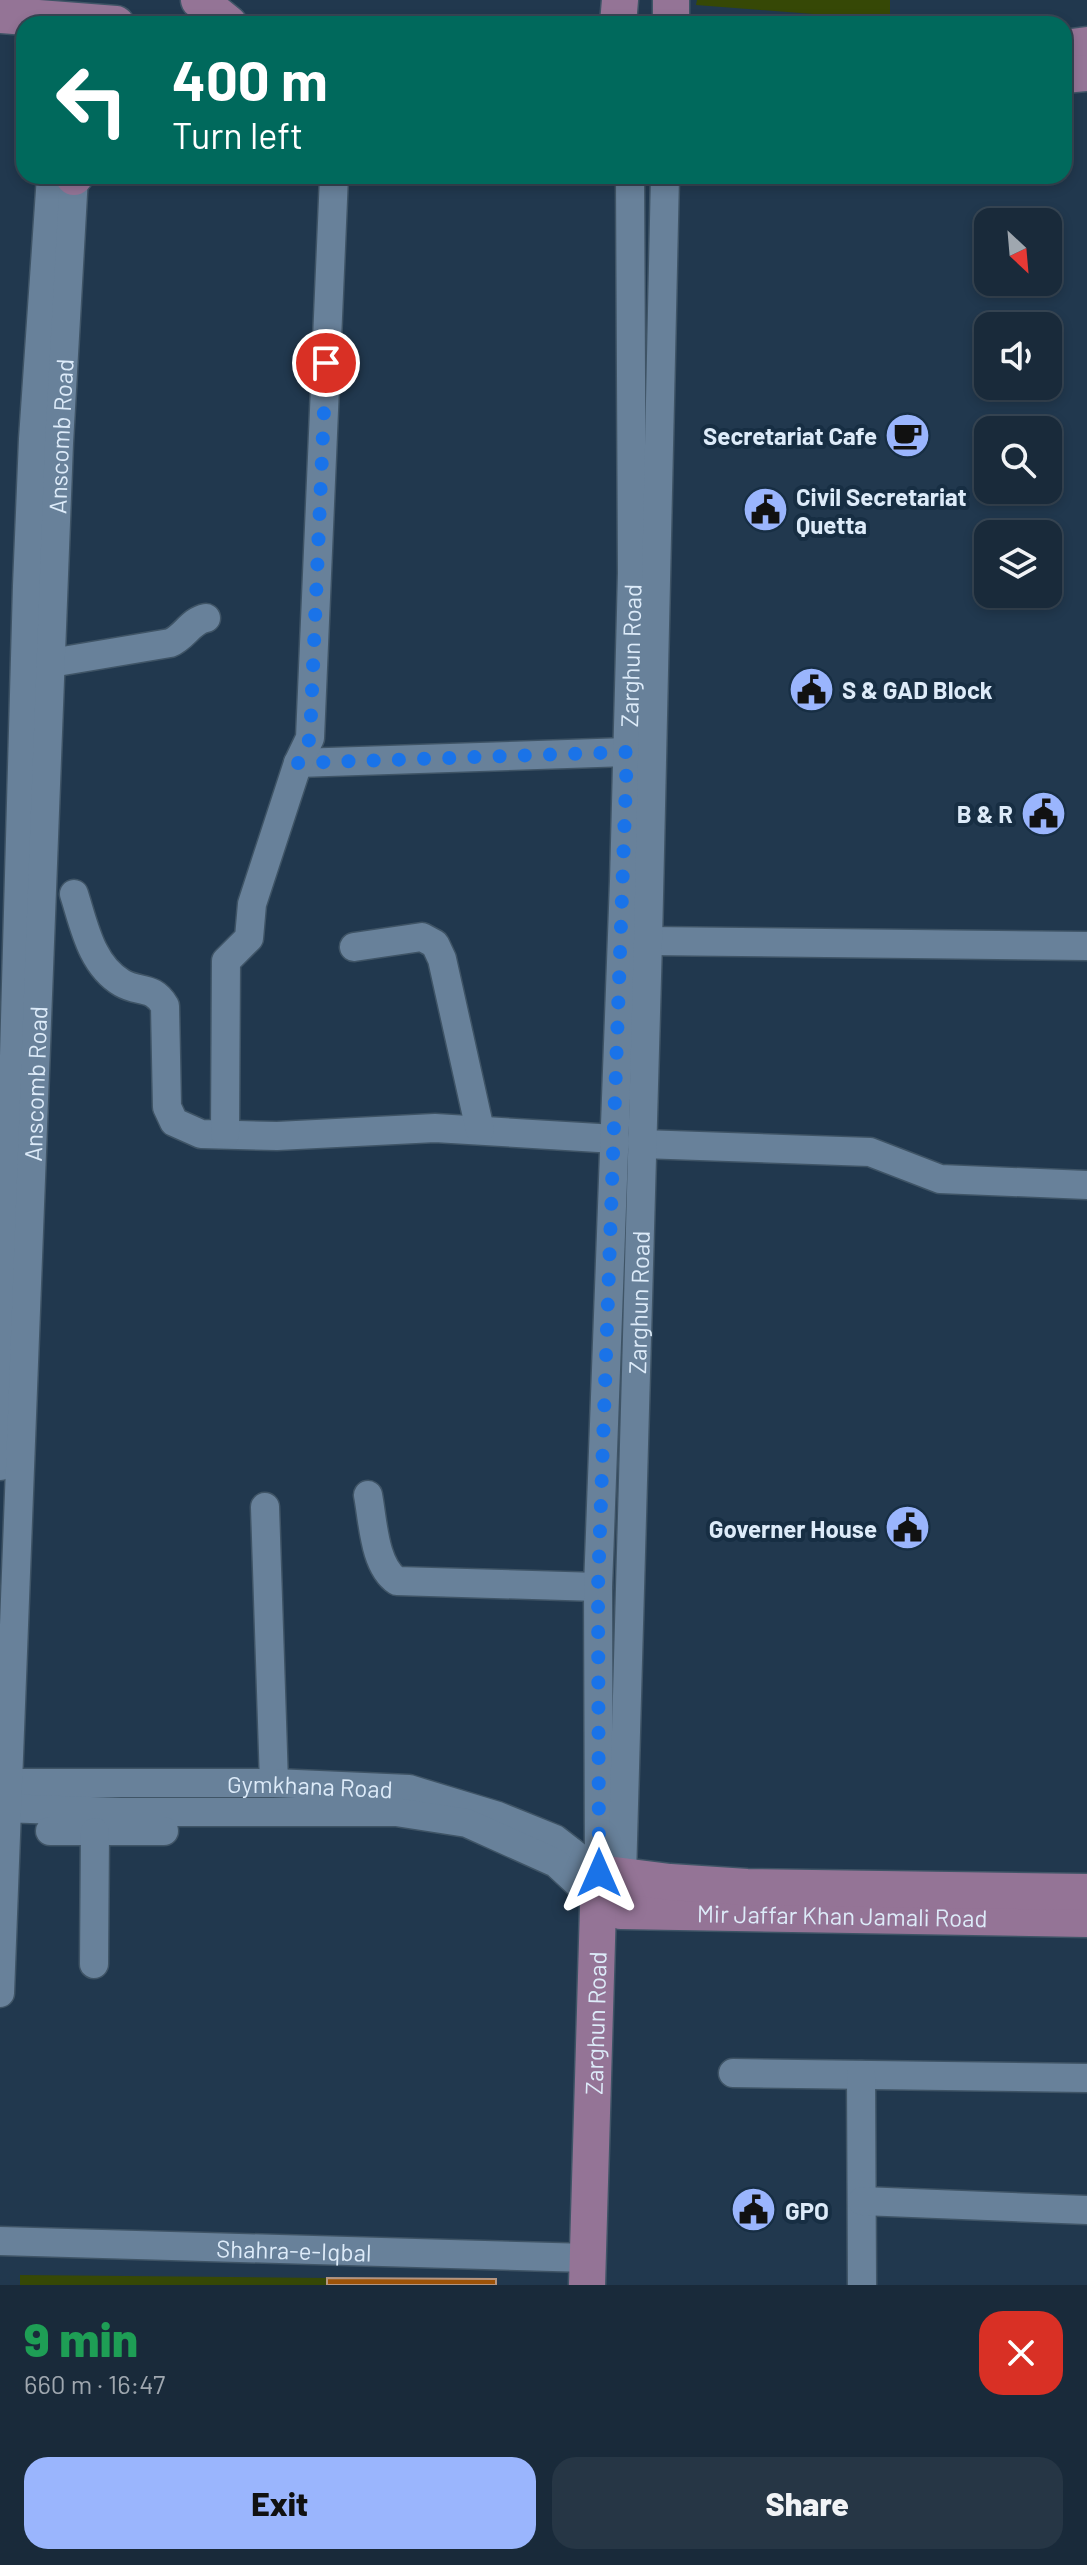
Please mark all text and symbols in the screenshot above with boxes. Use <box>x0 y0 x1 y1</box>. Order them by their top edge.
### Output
text: 400 m <box>172 45 328 112</box>
icon: left <box>40 48 144 152</box>
text: Turn left <box>172 113 303 156</box>
north arrow <box>974 208 1062 296</box>
map controls <box>974 208 1062 608</box>
button: sound <box>974 312 1062 400</box>
pin <box>292 329 360 397</box>
icon: arrive <box>304 341 348 385</box>
street label: Anscomb Road <box>42 358 78 514</box>
cafe icon: Secretariat Cafe <box>884 411 932 459</box>
button: search <box>974 416 1062 504</box>
place label: Secretariat Cafe <box>703 421 877 450</box>
place label: Civil Secretariat Quetta <box>796 482 967 539</box>
public building icon: Civil Secretariat Quetta <box>741 486 789 534</box>
button: layers <box>974 520 1062 608</box>
street label: Zarghun Road <box>613 584 646 728</box>
public building icon: S & GAD Block <box>787 665 835 713</box>
place label: S & GAD Block <box>842 675 993 704</box>
public building icon: B & R <box>1020 789 1068 837</box>
place label: B & R <box>957 799 1013 828</box>
street label: Anscomb Road <box>17 1005 52 1162</box>
street label: Zarghun Road <box>621 1230 654 1374</box>
public building icon: Governer House <box>884 1504 932 1552</box>
place label: Governer House <box>709 1514 877 1543</box>
street label: Gymkhana Road <box>227 1768 394 1803</box>
position arrow <box>557 1831 641 1915</box>
street label: Mir Jaffar Khan Jamali Road <box>697 1898 988 1932</box>
street label: Zarghun Road <box>578 1951 611 2095</box>
public building icon: GPO <box>730 2186 778 2234</box>
place label: GPO <box>785 2196 829 2225</box>
street label: Shahra-e-Iqbal <box>216 2233 372 2266</box>
text: 9 min <box>24 2309 138 2367</box>
button: close <box>979 2311 1063 2395</box>
text: 660 m · 16:47 <box>24 2368 165 2399</box>
button: Exit <box>24 2457 536 2549</box>
button: Share <box>552 2457 1063 2549</box>

